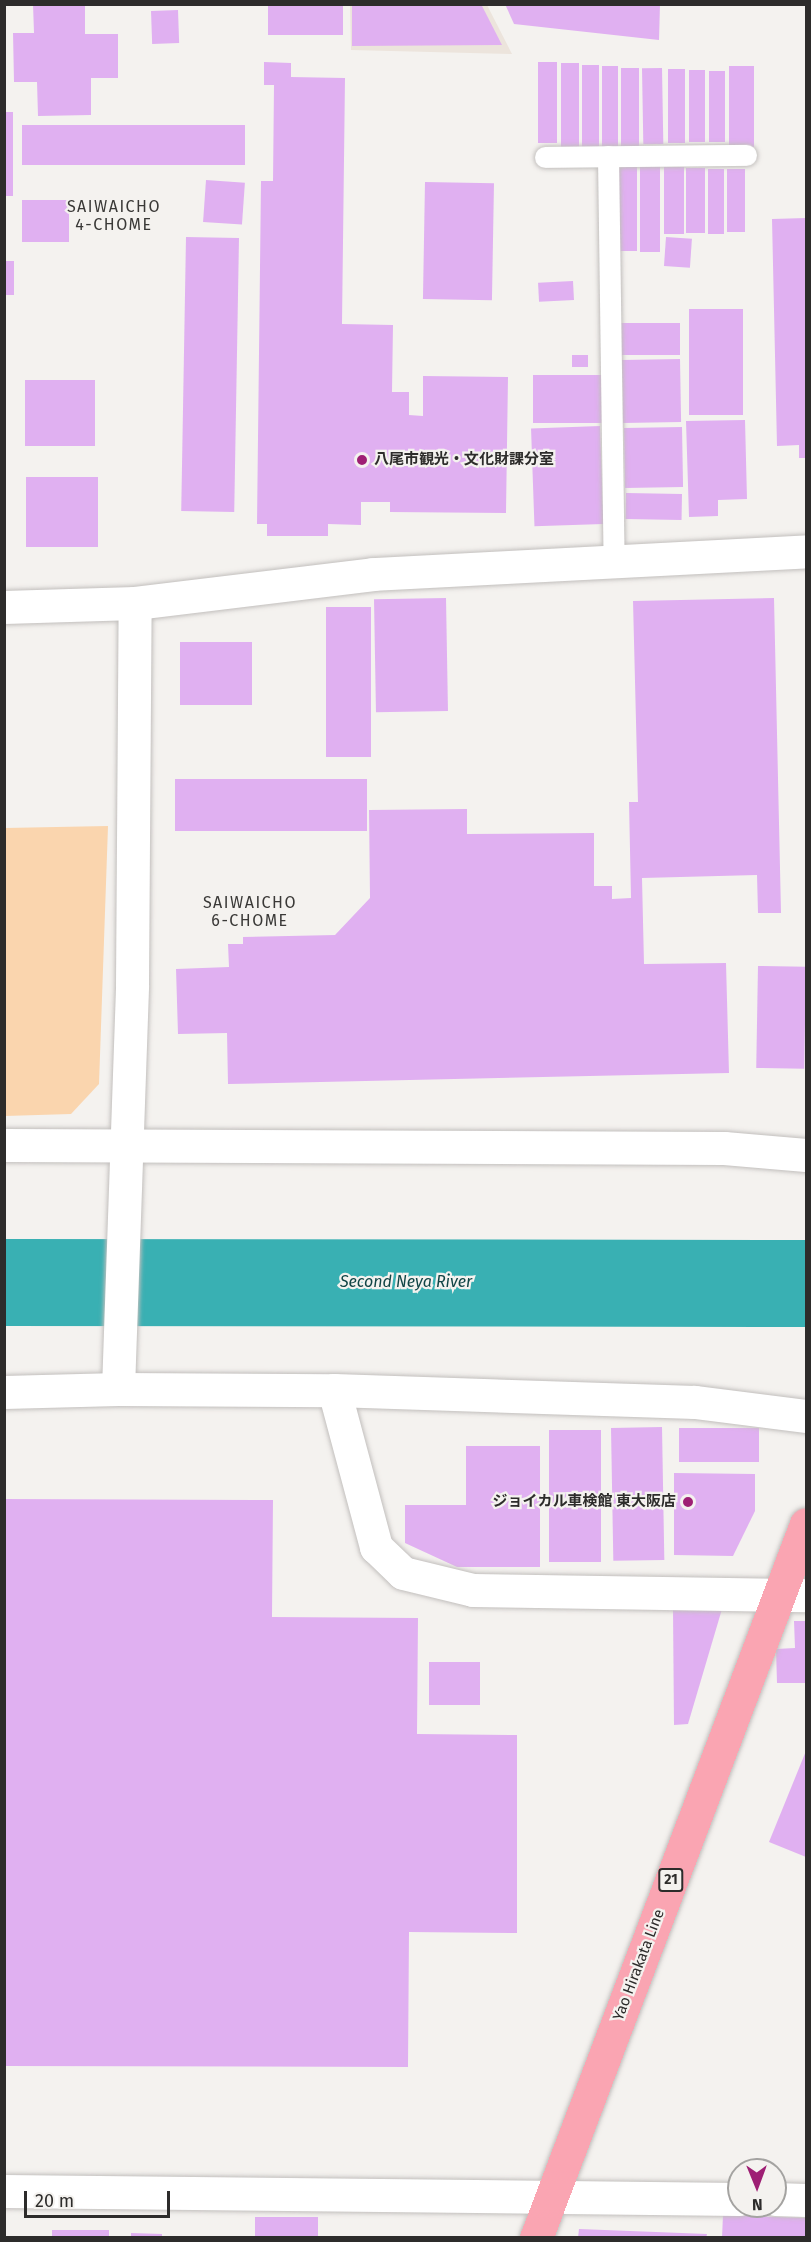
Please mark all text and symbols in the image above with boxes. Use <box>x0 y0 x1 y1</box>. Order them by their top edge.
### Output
district label: SAIWAICHO 4-CHOME <box>67 197 161 235</box>
place label: 八尾市観光・文化財課分室 <box>374 451 554 469</box>
marker: 八尾市観光・文化財課分室 <box>355 453 369 467</box>
district label: SAIWAICHO 6-CHOME <box>203 893 297 931</box>
water label: Second Neya River <box>340 1272 472 1292</box>
place label: ジョイカル車検館 東大阪店 <box>492 1493 676 1511</box>
marker: ジョイカル車検館 東大阪店 <box>681 1495 695 1509</box>
road number: 21 <box>658 1869 684 1891</box>
street label: Yao Hirakata Line <box>610 1907 668 2023</box>
north arrow <box>727 2158 787 2218</box>
scale bar <box>27 2179 172 2217</box>
text: 20 m <box>35 2190 74 2212</box>
text: N <box>752 2195 763 2214</box>

